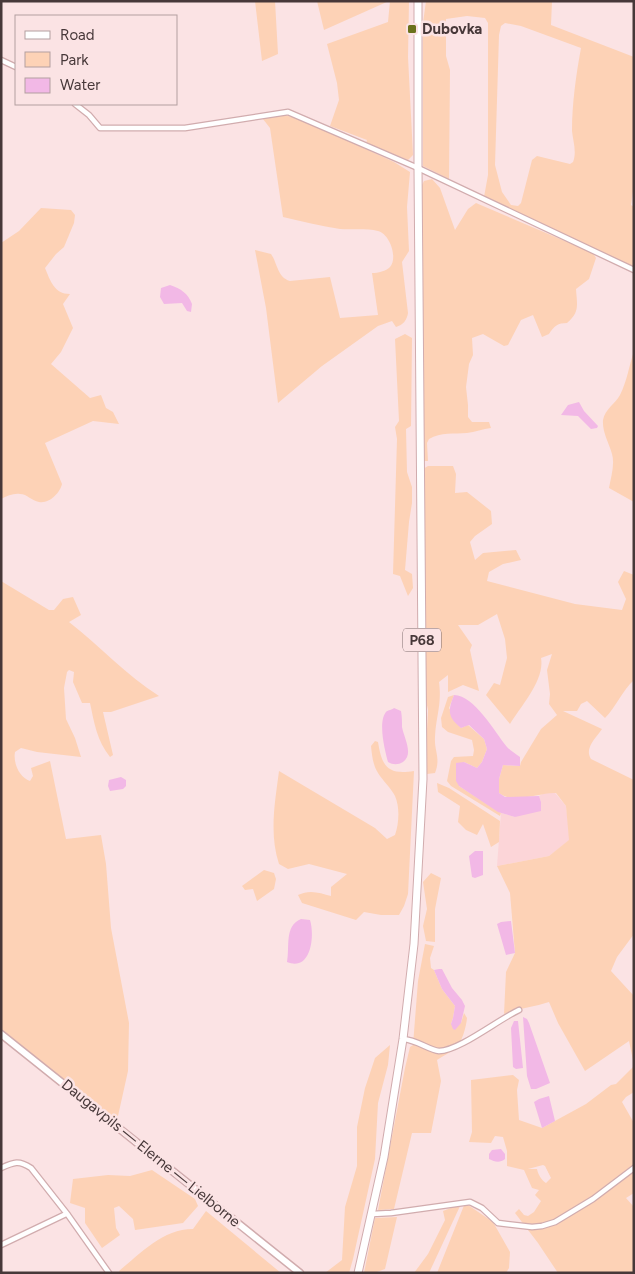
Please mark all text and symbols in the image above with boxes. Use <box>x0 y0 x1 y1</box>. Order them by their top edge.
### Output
legend <box>15 15 178 105</box>
place label: Dubovka <box>422 20 482 38</box>
marker: Dubovka <box>406 23 418 35</box>
text: Road <box>60 26 95 44</box>
text: Park <box>60 51 89 69</box>
text: Water <box>60 76 100 94</box>
road number: P68 <box>403 628 441 652</box>
street label: Daugavpils — Elerne — Lielborne <box>58 1075 244 1231</box>

